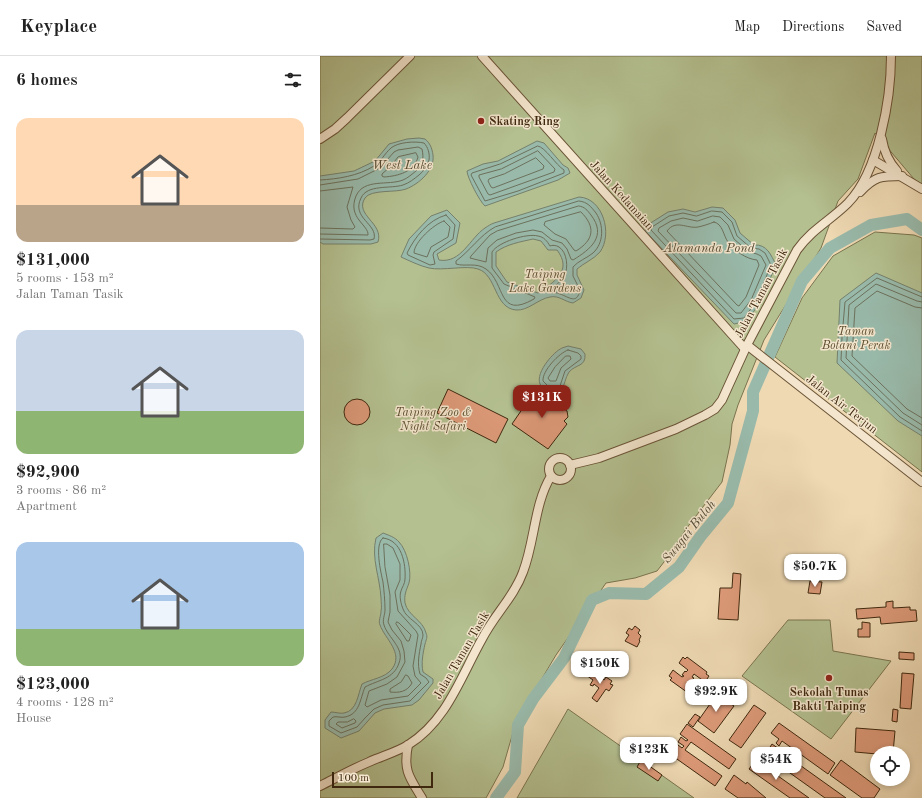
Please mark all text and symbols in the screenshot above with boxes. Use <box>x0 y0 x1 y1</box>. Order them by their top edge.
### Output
text: Keyplace <box>20 18 97 37</box>
text: Map <box>734 20 760 34</box>
text: Directions <box>782 20 844 34</box>
text: Saved <box>866 20 902 34</box>
icon: filters <box>282 69 304 91</box>
text: 6 homes <box>16 72 78 89</box>
marker: Skating Ring <box>476 116 486 126</box>
place label: Skating Ring <box>489 116 560 128</box>
icon: home <box>124 144 196 216</box>
street label: Jalan Kedamaian <box>587 158 656 233</box>
water label: West Lake <box>372 159 432 172</box>
water label: Alamanda Pond <box>662 242 755 255</box>
street label: Jalan Taman Tasik <box>733 247 790 340</box>
text: $131,000 <box>16 252 90 269</box>
park label: Taiping Lake Gardens <box>508 269 581 295</box>
text: 5 rooms · 153 m² <box>16 272 114 285</box>
text: Jalan Taman Tasik <box>16 288 123 301</box>
park label: Taman Botani Perak <box>821 326 890 352</box>
icon: home <box>124 356 196 428</box>
street label: Jalan Air Terjun <box>803 373 880 437</box>
pin: $131K <box>514 385 570 419</box>
text: $131K <box>522 391 562 404</box>
park label: Taiping Zoo & Night Safari <box>395 407 472 433</box>
text: $92,900 <box>16 464 80 481</box>
text: 3 rooms · 86 m² <box>16 484 106 497</box>
water label: Sungai Buloh <box>660 498 719 566</box>
text: Apartment <box>16 500 77 513</box>
pin: $50.7K <box>782 554 848 588</box>
text: $50.7K <box>793 560 837 573</box>
icon: home <box>124 568 196 640</box>
street label: Jalan Taman Tasik <box>432 610 492 701</box>
pin: $150K <box>572 651 628 685</box>
text: $150K <box>580 657 620 670</box>
marker: Sekolah Tunas Bakti Taiping <box>824 673 834 683</box>
text: $123,000 <box>16 676 90 693</box>
pin: $92.9K <box>683 679 749 713</box>
text: $92.9K <box>694 685 738 698</box>
place label: Sekolah Tunas Bakti Taiping <box>790 687 868 713</box>
text: 4 rooms · 128 m² <box>16 696 114 709</box>
text: House <box>16 712 51 725</box>
pin: $123K <box>621 737 677 771</box>
text: $123K <box>629 743 669 756</box>
map controls <box>870 746 910 786</box>
button: locate <box>870 746 910 786</box>
pin: $54K <box>752 747 800 781</box>
text: $54K <box>760 753 792 766</box>
scale bar <box>332 770 433 789</box>
text: 100 m <box>338 773 369 784</box>

